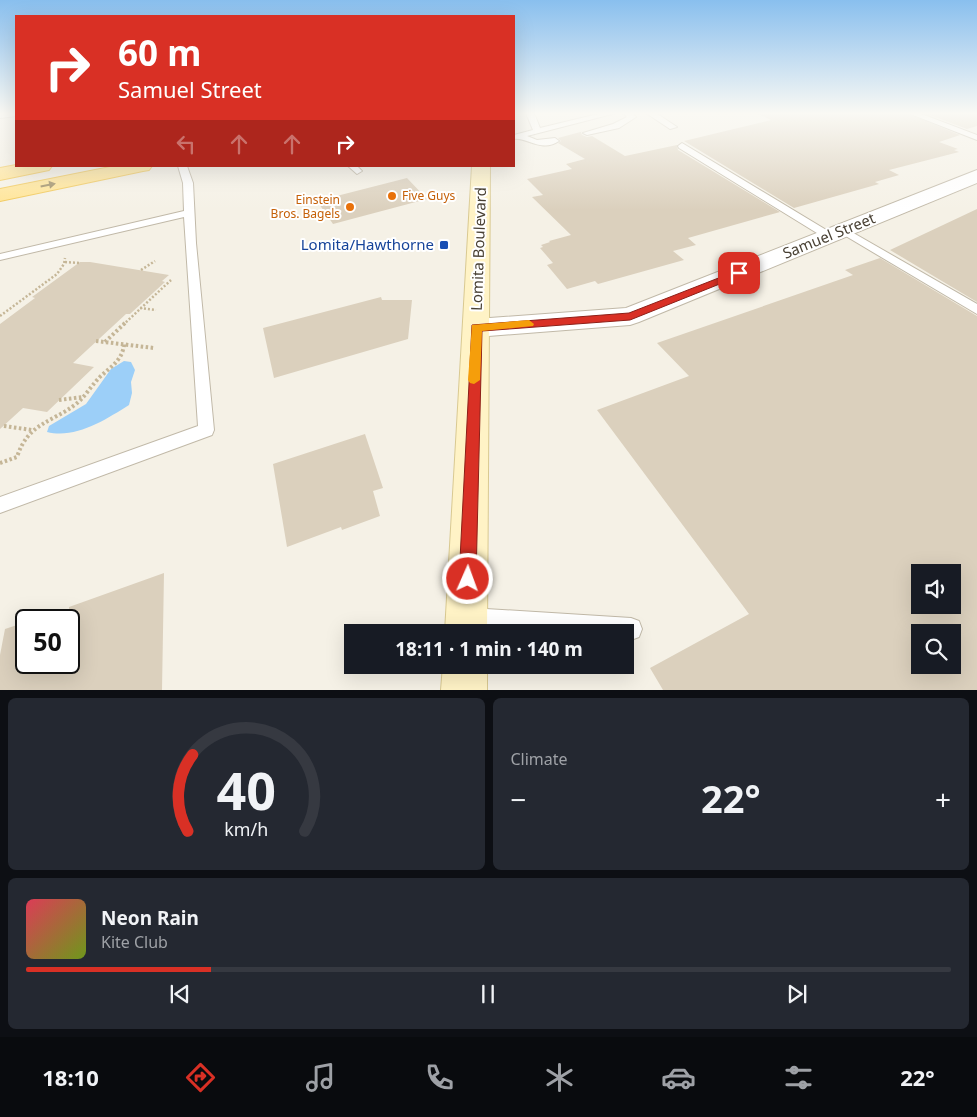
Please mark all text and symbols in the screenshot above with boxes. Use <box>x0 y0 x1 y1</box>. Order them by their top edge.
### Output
text: 60 m <box>118 29 201 76</box>
icon: right <box>35 35 100 100</box>
text: Samuel Street <box>118 74 262 104</box>
icon: left <box>172 130 200 158</box>
icon: ahead <box>225 130 253 158</box>
icon: ahead <box>278 130 306 158</box>
icon: right <box>331 130 359 158</box>
one-way arrow <box>40 181 55 189</box>
place label: Five Guys <box>402 187 456 204</box>
street label: Lomita Boulevard <box>466 187 490 311</box>
marker: Five Guys <box>386 190 398 202</box>
place label: Einstein Bros. Bagels <box>271 191 340 222</box>
marker: Einstein Bros. Bagels <box>344 201 356 213</box>
street label: Samuel Street <box>779 207 878 263</box>
place label: Lomita/Hawthorne <box>301 234 434 254</box>
marker: Lomita/Hawthorne <box>438 239 450 251</box>
pin <box>718 252 760 294</box>
icon: arrive <box>725 259 753 287</box>
position arrow <box>441 552 493 604</box>
map controls <box>911 564 961 674</box>
button: sound <box>911 564 961 614</box>
speed limit sign: 50 <box>15 609 80 674</box>
button: search <box>911 624 961 674</box>
text: 18:11 · 1 min · 140 m <box>395 636 583 662</box>
text: Climate <box>511 748 568 770</box>
text: 40 <box>217 754 276 825</box>
text: 22° <box>701 772 761 824</box>
text: − <box>511 780 527 818</box>
text: + <box>935 780 951 818</box>
text: km/h <box>224 817 268 841</box>
text: Neon Rain <box>101 905 199 931</box>
text: Kite Club <box>101 931 168 953</box>
icon: previous <box>166 980 194 1008</box>
icon: pause <box>474 980 502 1008</box>
icon: next <box>783 980 811 1008</box>
icon: directions <box>183 1060 218 1095</box>
icon: music <box>303 1060 338 1095</box>
icon: phone <box>422 1060 457 1095</box>
icon: climate <box>542 1060 577 1095</box>
icon: car <box>661 1060 696 1095</box>
icon: filters <box>781 1060 816 1095</box>
text: 18:10 <box>42 1062 99 1092</box>
text: 22° <box>900 1062 935 1092</box>

